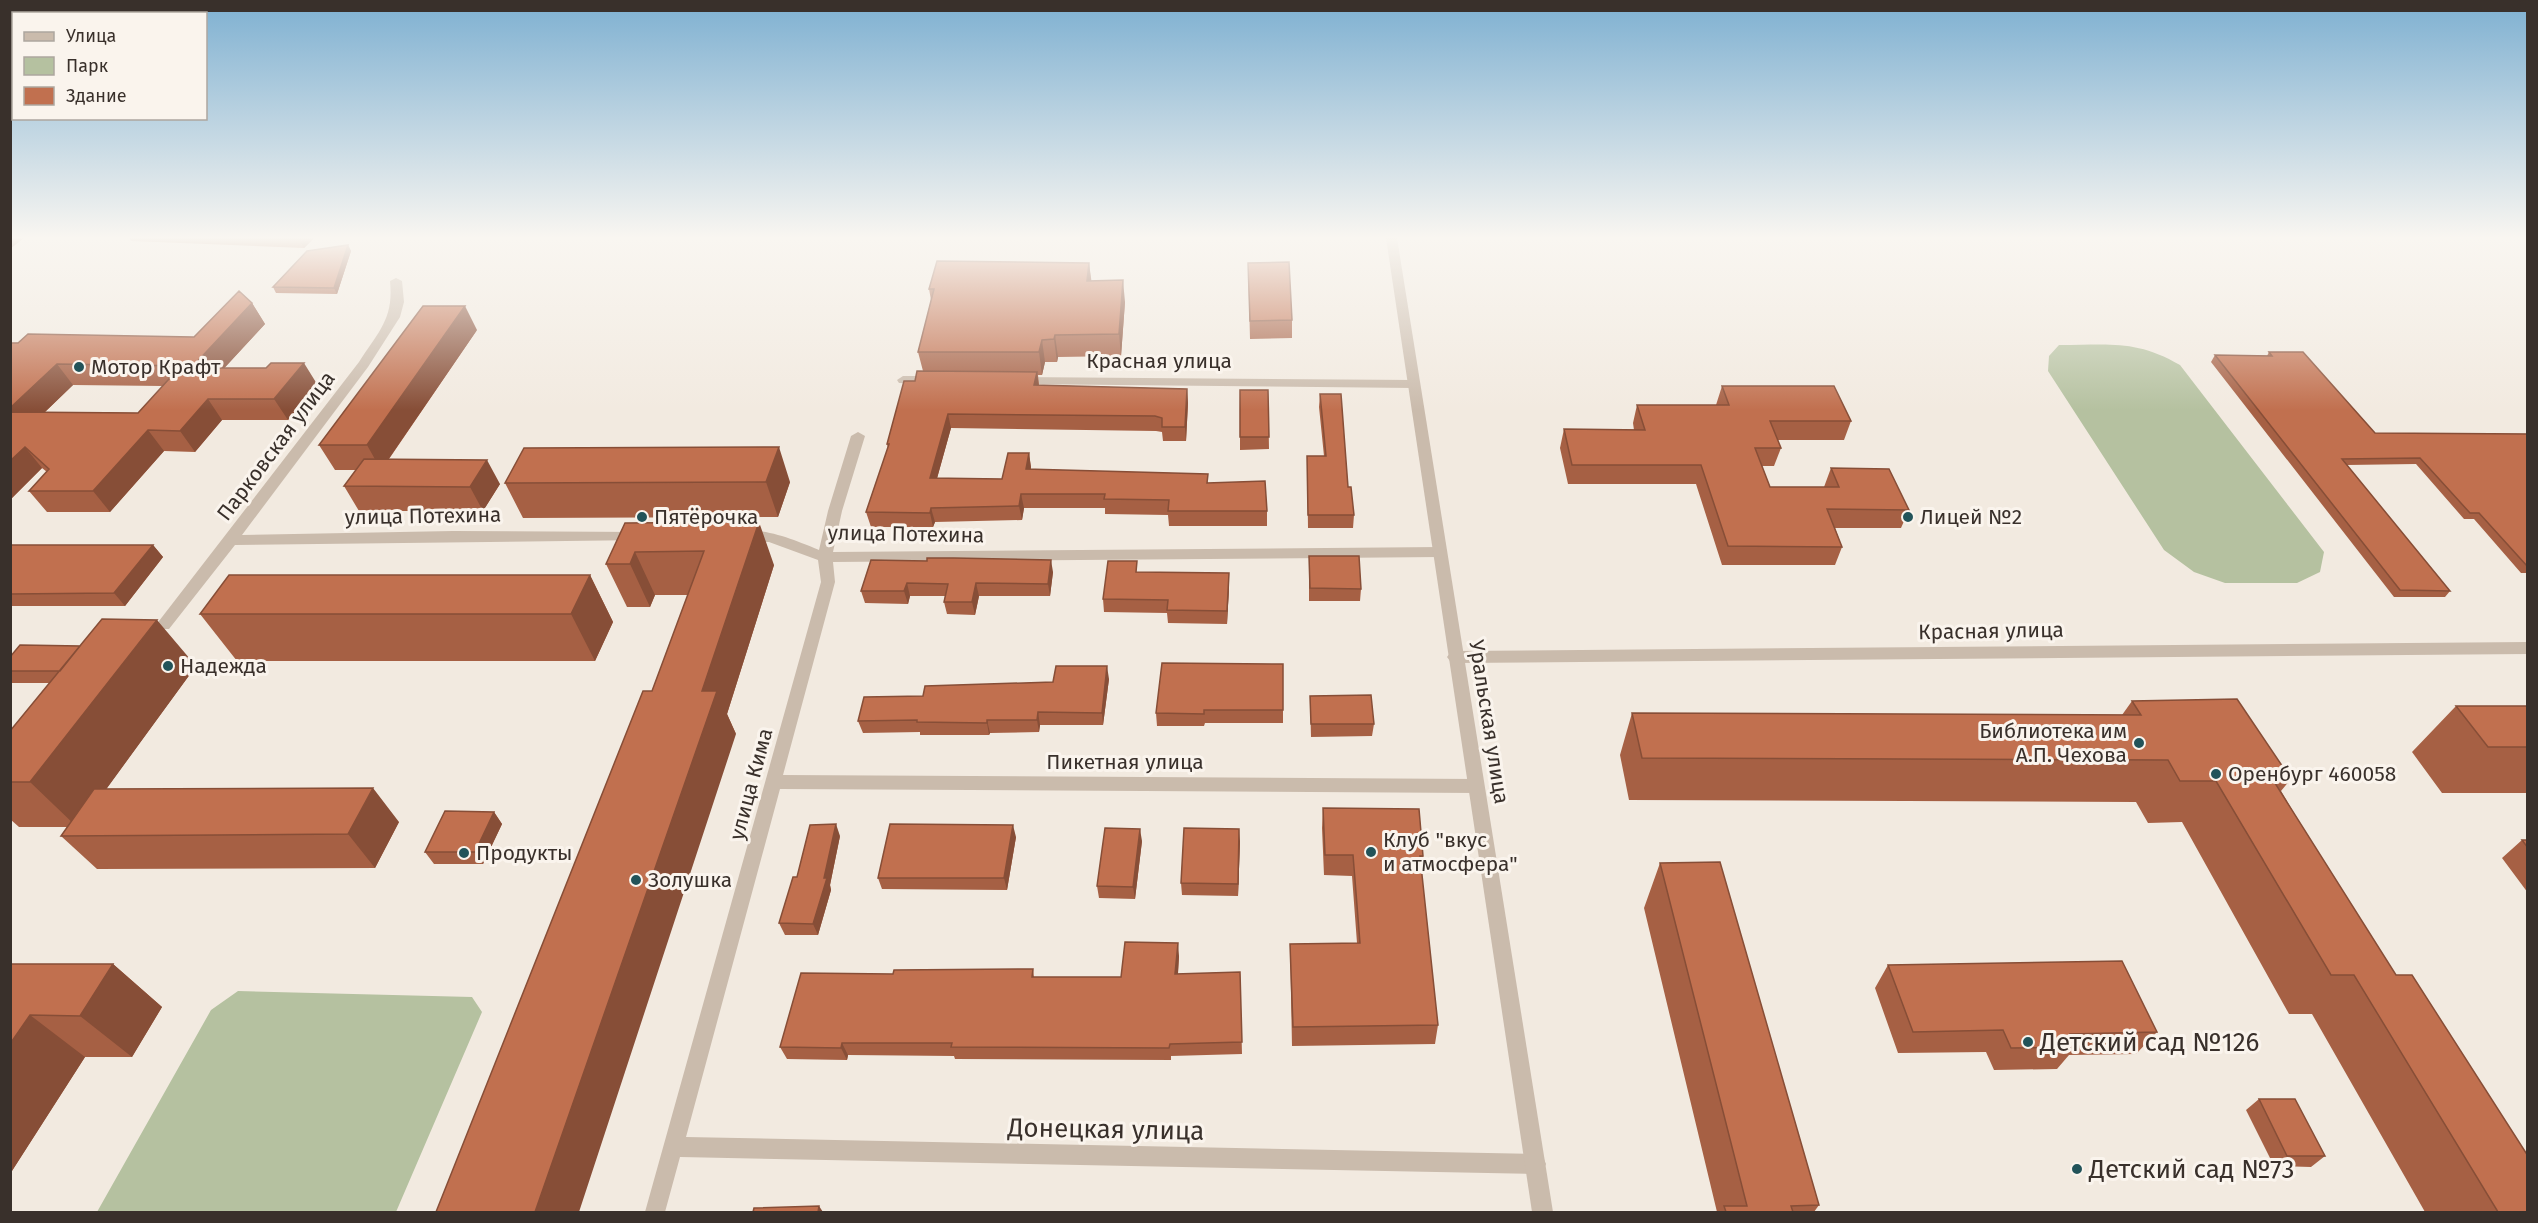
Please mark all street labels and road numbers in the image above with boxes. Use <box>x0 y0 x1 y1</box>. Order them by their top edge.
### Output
street label: Красная улица <box>1086 348 1232 374</box>
street label: Парковская улица <box>211 366 341 526</box>
street label: улица Потехина <box>344 502 502 530</box>
street label: улица Потехина <box>827 520 985 548</box>
street label: Красная улица <box>1918 617 2064 645</box>
street label: Уральская улица <box>1463 638 1515 806</box>
street label: улица Кима <box>724 725 778 843</box>
street label: Пикетная улица <box>1046 749 1204 775</box>
street label: Донецкая улица <box>1006 1112 1205 1147</box>

